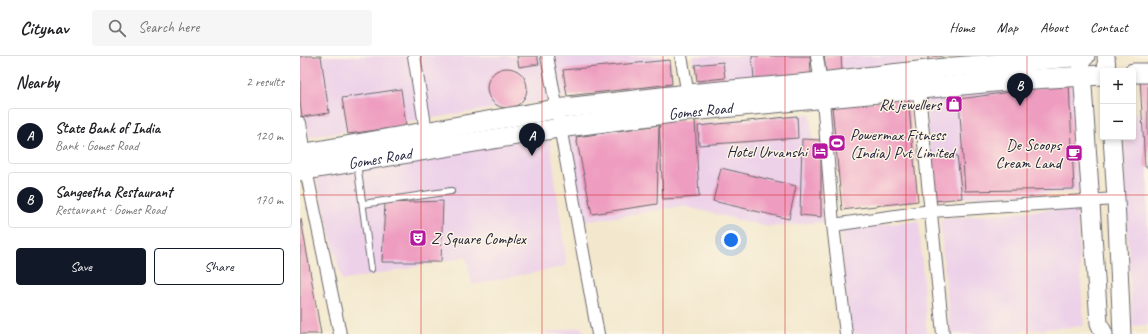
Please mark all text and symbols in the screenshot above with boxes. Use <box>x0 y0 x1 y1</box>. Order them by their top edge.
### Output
search box <box>92 10 372 46</box>
text: Citynav <box>20 16 68 40</box>
icon: search <box>106 17 128 39</box>
text: Search here <box>138 18 199 37</box>
text: Home <box>949 19 975 36</box>
text: Map <box>997 19 1018 36</box>
text: About <box>1040 19 1068 36</box>
text: Contact <box>1090 19 1128 36</box>
map controls <box>1100 68 1136 140</box>
button: + <box>1100 68 1136 104</box>
text: Nearby <box>16 72 59 93</box>
pin: B <box>1007 73 1033 106</box>
text: 2 results <box>246 74 284 90</box>
shop icon: Rk jewellers <box>944 94 964 114</box>
place label: Rk jewellers <box>879 95 943 115</box>
street label: Gomes Road <box>667 98 736 124</box>
button: − <box>1100 104 1136 140</box>
text: State Bank of India <box>55 119 160 138</box>
pin: A <box>519 123 545 156</box>
place label: Powermax Fitness (India) Pvt Limited <box>850 125 957 163</box>
text: A <box>27 128 33 144</box>
text: 120 m <box>255 128 283 144</box>
sports icon: Powermax Fitness (India) Pvt Limited <box>827 133 847 153</box>
place label: De Scoops Cream Land <box>996 135 1064 173</box>
text: Bank · Gomes Road <box>55 138 139 154</box>
hotel icon: Hotel Urvanshi <box>810 141 830 161</box>
place label: Hotel Urvanshi <box>727 142 809 162</box>
street label: Gomes Road <box>347 143 416 174</box>
cafe icon: De Scoops Cream Land <box>1064 143 1084 163</box>
text: Sangeetha Restaurant <box>55 183 172 202</box>
text: B <box>27 192 33 208</box>
text: 170 m <box>255 192 283 208</box>
text: Restaurant · Gomes Road <box>55 202 166 218</box>
theatre icon: Z Square Complex <box>408 228 428 248</box>
place label: Z Square Complex <box>431 229 527 249</box>
your location <box>721 230 741 250</box>
button: Save <box>16 248 146 285</box>
button: Share <box>154 248 284 285</box>

